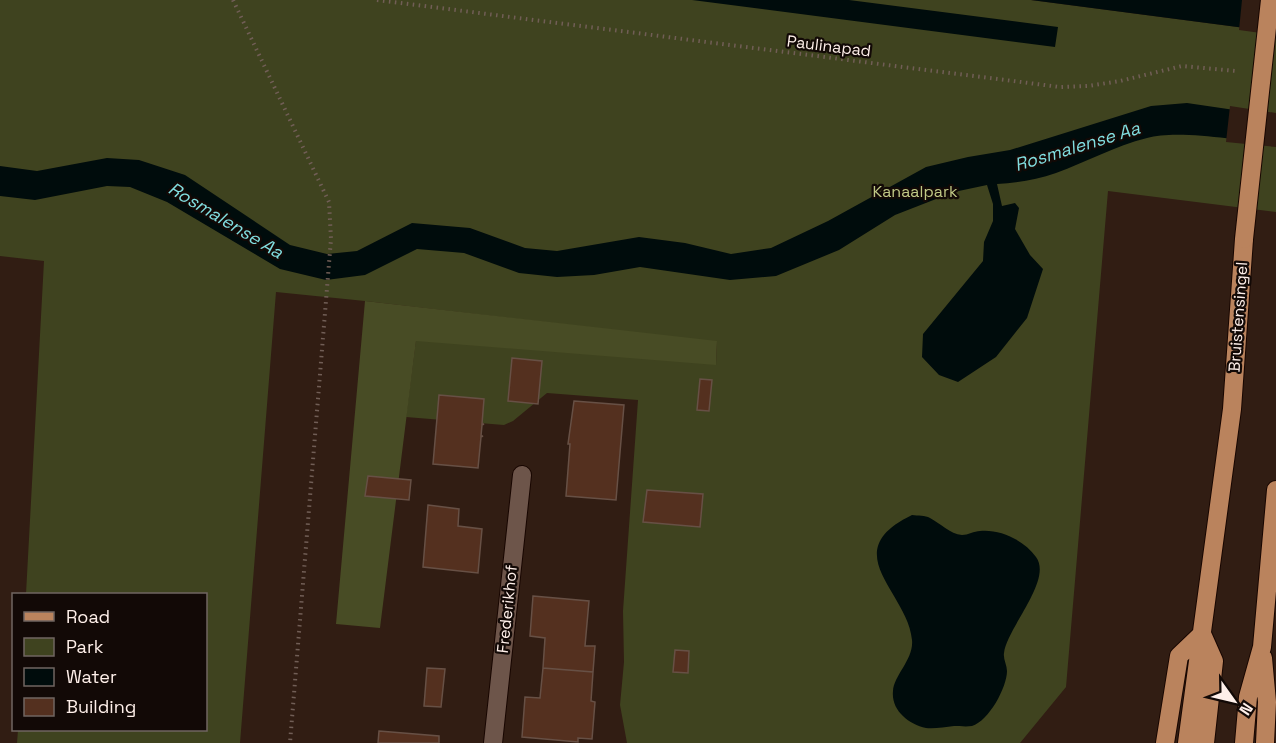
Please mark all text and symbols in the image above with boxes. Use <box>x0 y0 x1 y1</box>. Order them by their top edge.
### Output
street label: Paulinapad <box>786 30 872 62</box>
water label: Rosmalense Aa <box>1011 116 1143 176</box>
water label: Rosmalense Aa <box>164 177 288 264</box>
park label: Kanaalpark <box>872 181 958 202</box>
street label: Bruistensingel <box>1224 261 1252 373</box>
street label: Frederikhof <box>492 564 522 654</box>
legend <box>12 593 207 731</box>
text: Road <box>66 605 110 628</box>
text: Park <box>66 635 104 658</box>
text: Water <box>66 665 117 688</box>
north arrow <box>1204 671 1264 731</box>
text: Building <box>66 695 136 718</box>
text: N <box>1234 699 1258 719</box>

